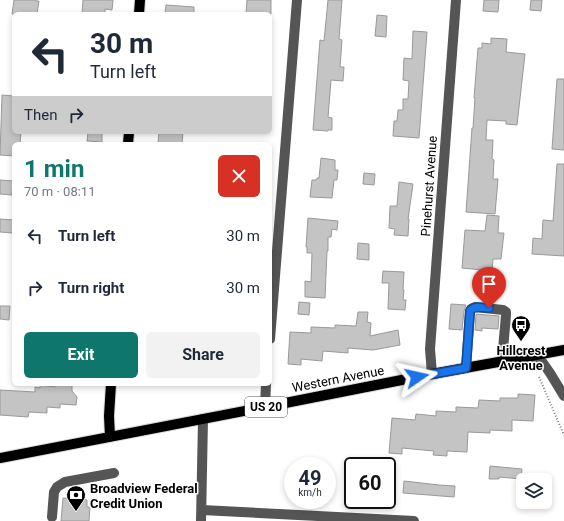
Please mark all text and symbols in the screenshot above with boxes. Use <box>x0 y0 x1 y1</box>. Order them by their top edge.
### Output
text: 30 m <box>90 27 153 60</box>
icon: left <box>24 28 76 80</box>
text: Turn left <box>90 61 156 82</box>
icon: right <box>65 104 87 126</box>
text: Then <box>24 106 57 124</box>
street label: Pinehurst Avenue <box>418 135 440 237</box>
text: 1 min <box>24 155 84 183</box>
button: close <box>218 155 260 197</box>
text: 70 m · 08:11 <box>24 184 95 199</box>
icon: left <box>24 225 46 247</box>
text: Turn left <box>58 227 115 245</box>
text: 30 m <box>226 227 260 245</box>
pin <box>472 267 506 308</box>
icon: arrive <box>478 273 500 295</box>
icon: right <box>24 277 46 299</box>
text: Turn right <box>58 279 124 297</box>
text: 30 m <box>226 279 260 297</box>
bus stop icon: Hillcrest Avenue <box>510 314 532 342</box>
button: Exit <box>24 332 138 378</box>
button: Share <box>146 332 260 378</box>
place label: Hillcrest Avenue <box>496 343 546 373</box>
position arrow <box>396 356 438 398</box>
street label: Western Avenue <box>291 363 385 395</box>
road number: US 20 <box>245 397 287 417</box>
speed limit sign: 60 <box>344 457 396 509</box>
text: 49 <box>299 466 321 490</box>
map controls <box>516 473 552 509</box>
button: layers <box>516 473 552 509</box>
place label: Broadview Federal Credit Union <box>90 481 198 511</box>
bank icon: Broadview Federal Credit Union <box>65 484 87 512</box>
text: km/h <box>298 487 322 498</box>

